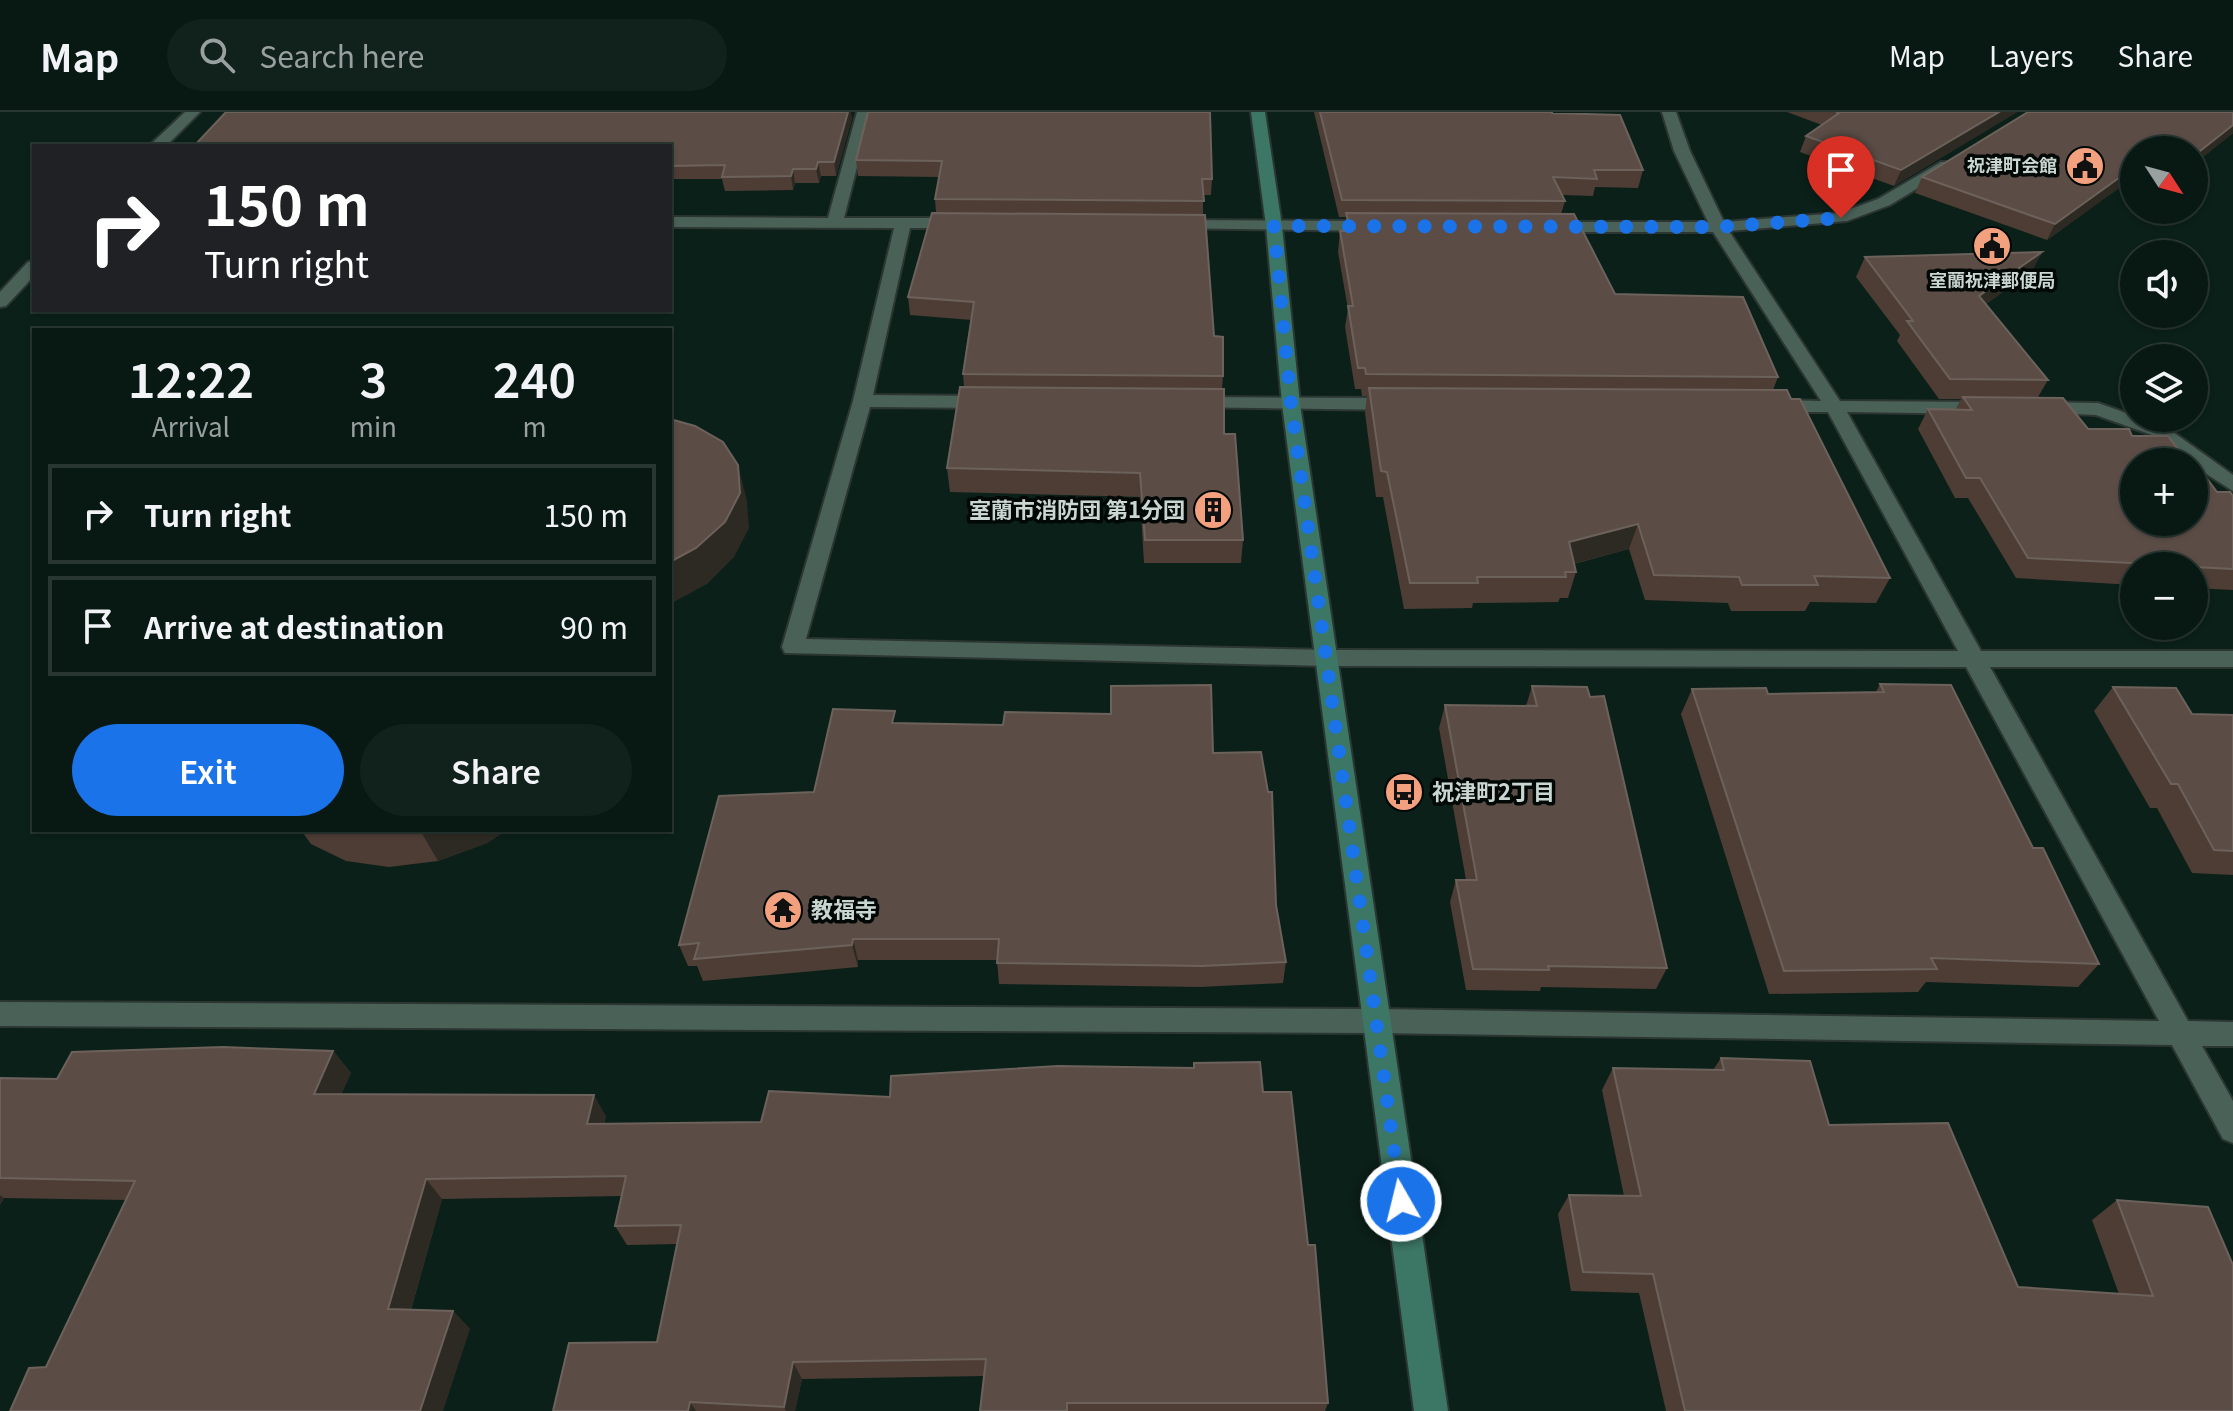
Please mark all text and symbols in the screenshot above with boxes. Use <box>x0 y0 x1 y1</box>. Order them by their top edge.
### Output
search box <box>167 19 727 91</box>
text: Map <box>40 28 119 83</box>
icon: search <box>195 33 239 77</box>
text: Search here <box>259 33 424 77</box>
text: Map <box>1889 35 1945 75</box>
text: Layers <box>1989 35 2074 75</box>
text: Share <box>2118 35 2193 75</box>
pin <box>1807 136 1875 218</box>
north arrow <box>2120 136 2208 224</box>
map controls <box>2120 136 2208 640</box>
public building icon: 祝津町会館 <box>2064 145 2106 187</box>
icon: arrive <box>1819 148 1863 192</box>
place label: 祝津町会館 <box>1967 151 2057 177</box>
text: 150 m <box>204 161 370 242</box>
icon: right <box>72 176 176 280</box>
public building icon: 室蘭祝津郵便局 <box>1971 225 2013 267</box>
text: Turn right <box>204 236 369 288</box>
button: sound <box>2120 240 2208 328</box>
place label: 室蘭祝津郵便局 <box>1929 266 2055 292</box>
text: 12:22 <box>128 342 254 412</box>
text: 3 <box>359 342 387 412</box>
text: 240 <box>493 342 576 412</box>
button: layers <box>2120 344 2208 432</box>
text: Arrival <box>152 407 230 444</box>
text: min <box>350 407 397 444</box>
text: m <box>522 407 546 444</box>
button: + <box>2120 448 2208 536</box>
building icon: 室蘭市消防団 第1分団 <box>1192 489 1234 531</box>
icon: right <box>76 492 120 536</box>
text: Turn right <box>144 492 291 536</box>
text: 150 m <box>544 492 628 536</box>
place label: 室蘭市消防団 第1分団 <box>969 492 1185 524</box>
button: − <box>2120 552 2208 640</box>
icon: arrive <box>76 604 120 648</box>
text: Arrive at destination <box>144 604 445 648</box>
text: 90 m <box>560 604 628 648</box>
button: Exit <box>72 724 344 816</box>
button: Share <box>360 724 632 816</box>
bus stop icon: 祝津町2丁目 <box>1383 771 1425 813</box>
place label: 祝津町2丁目 <box>1432 774 1555 806</box>
temple icon: 教福寺 <box>762 889 804 931</box>
place label: 教福寺 <box>811 892 877 924</box>
position arrow <box>1359 1159 1443 1243</box>

